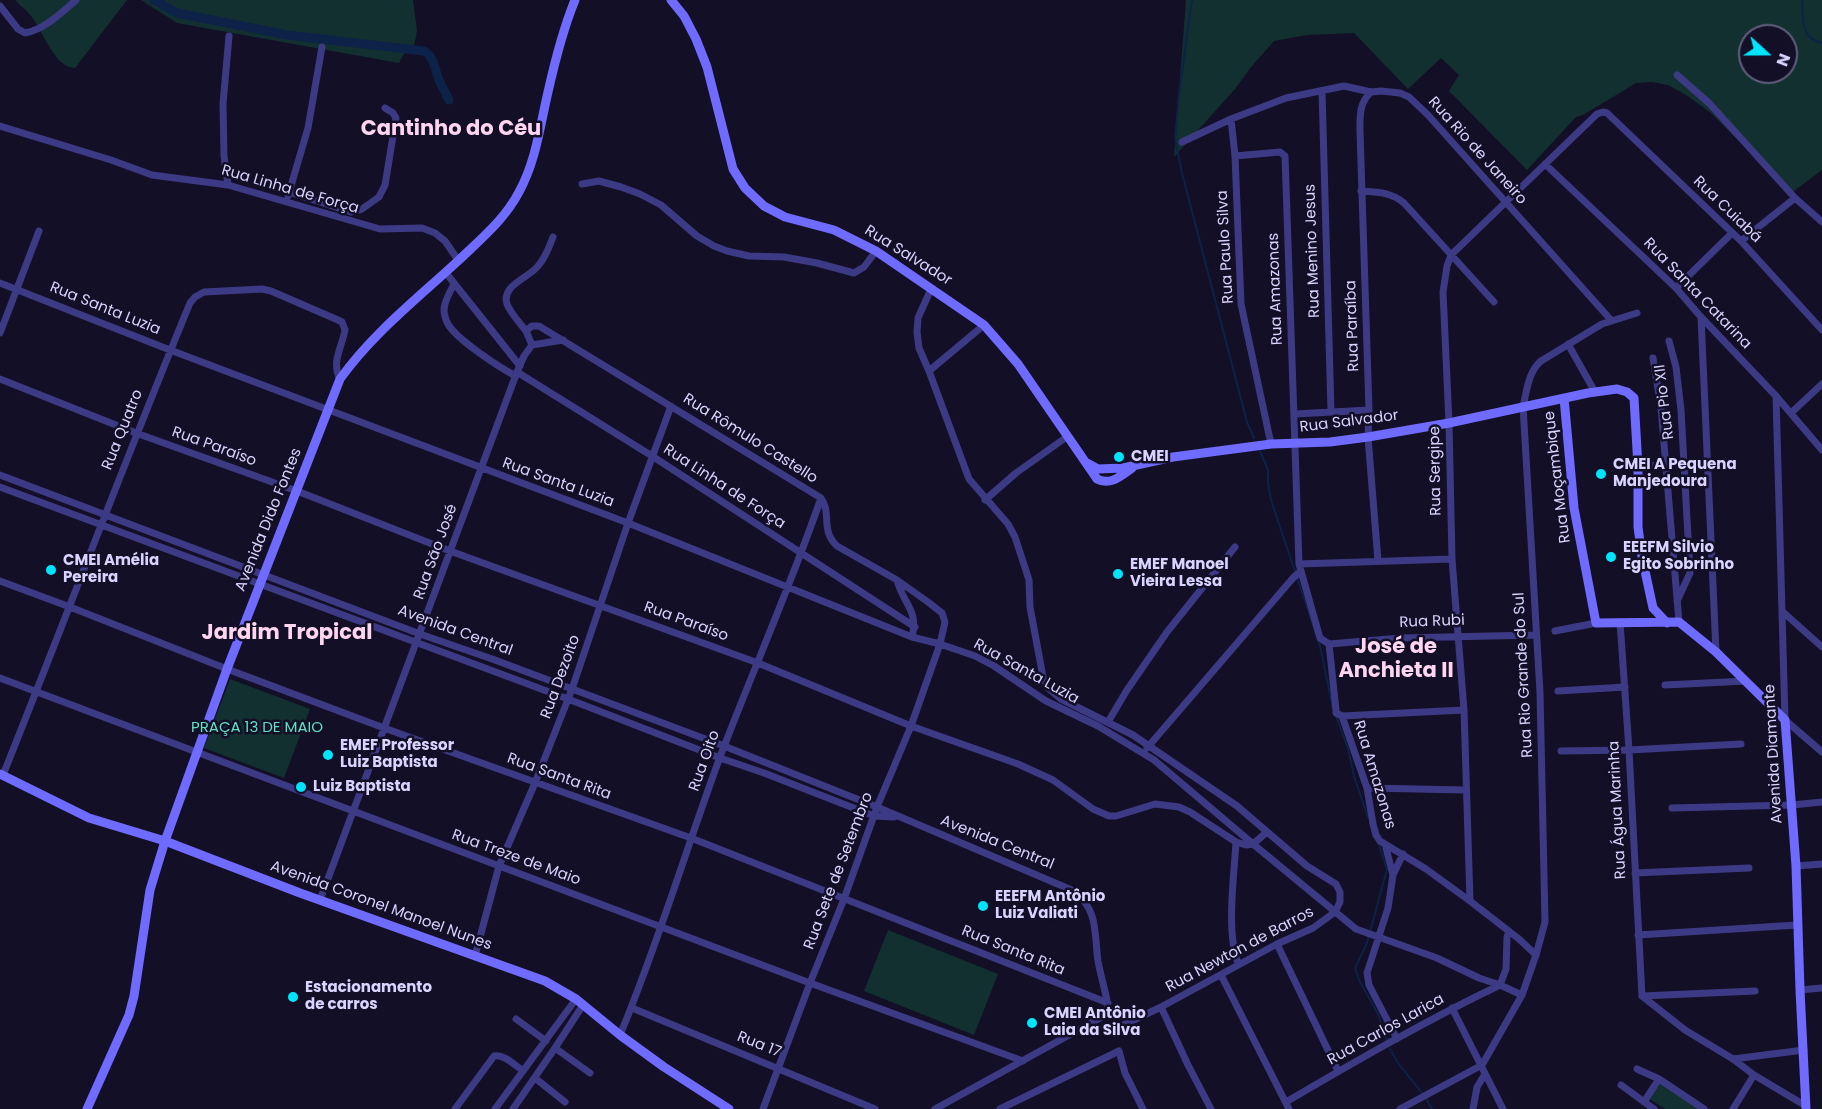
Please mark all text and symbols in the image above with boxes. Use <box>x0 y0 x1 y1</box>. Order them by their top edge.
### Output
north arrow <box>1738 24 1798 84</box>
text: N <box>1771 50 1796 70</box>
street label: Rua Rio de Janeiro <box>1424 93 1530 209</box>
district label: Cantinho do Céu <box>361 117 541 143</box>
street label: Rua Linha de Força <box>219 162 361 218</box>
street label: Rua Cuiabá <box>1689 173 1765 247</box>
street label: Rua Menino Jesus <box>1302 184 1324 318</box>
street label: Rua Paulo Silva <box>1214 190 1238 304</box>
street label: Rua Salvador <box>861 222 955 290</box>
street label: Rua Amazonas <box>1265 232 1287 346</box>
street label: Rua Santa Catarina <box>1639 235 1755 353</box>
street label: Rua Santa Luzia <box>47 279 163 339</box>
street label: Rua Paraíba <box>1342 280 1364 372</box>
street label: Rua Pio XII <box>1651 363 1679 441</box>
street label: Rua Quatro <box>99 387 147 473</box>
street label: Rua Rômulo Castello <box>679 390 821 488</box>
street label: Rua Salvador <box>1299 407 1399 437</box>
street label: Rua Moçambique <box>1541 410 1575 544</box>
street label: Rua Paraíso <box>169 423 259 471</box>
street label: Rua Sergipe <box>1426 426 1446 516</box>
street label: Rua Linha de Força <box>660 441 788 533</box>
street label: Avenida Dido Fontes <box>232 446 306 594</box>
place label: CMEI <box>1131 448 1169 466</box>
marker: CMEI <box>1112 450 1126 464</box>
street label: Rua Santa Luzia <box>500 454 616 512</box>
place label: CMEI A Pequena Manjedoura <box>1613 456 1737 491</box>
marker: CMEI A Pequena Manjedoura <box>1594 467 1608 481</box>
street label: Rua São José <box>410 502 462 602</box>
place label: EEEFM Silvio Egito Sobrinho <box>1623 539 1734 574</box>
marker: EEEFM Silvio Egito Sobrinho <box>1604 550 1618 564</box>
place label: CMEI Amélia Pereira <box>63 552 159 587</box>
place label: EMEF Manoel Vieira Lessa <box>1130 556 1229 591</box>
marker: CMEI Amélia Pereira <box>44 563 58 577</box>
marker: EMEF Manoel Vieira Lessa <box>1111 567 1125 581</box>
street label: Rua Rio Grande do Sul <box>1511 592 1537 758</box>
street label: Rua Paraíso <box>641 598 731 646</box>
street label: Avenida Central <box>395 602 515 660</box>
street label: Rua Rubi <box>1399 612 1465 632</box>
district label: Jardim Tropical <box>202 621 372 647</box>
street label: Rua Dezoito <box>538 633 584 721</box>
district label: José de Anchieta II <box>1338 635 1454 685</box>
street label: Rua Santa Luzia <box>970 636 1082 708</box>
street label: Avenida Diamante <box>1761 684 1787 824</box>
park label: PRAÇA 13 DE MAIO <box>191 719 323 737</box>
street label: Rua Amazonas <box>1349 719 1399 831</box>
street label: Rua Oito <box>686 728 724 794</box>
place label: EMEF Professor Luiz Baptista <box>340 737 454 772</box>
street label: Rua Água Marinha <box>1605 740 1631 880</box>
marker: EMEF Professor Luiz Baptista <box>321 748 335 762</box>
street label: Rua Santa Rita <box>505 750 613 804</box>
place label: Luiz Baptista <box>313 778 411 796</box>
marker: Luiz Baptista <box>294 780 308 794</box>
street label: Rua Sete de Setembro <box>801 790 877 952</box>
street label: Avenida Central <box>938 812 1056 874</box>
street label: Rua Treze de Maio <box>449 826 583 890</box>
street label: Avenida Coronel Manoel Nunes <box>268 857 494 955</box>
place label: EEEFM Antônio Luiz Valiati <box>995 888 1105 923</box>
marker: EEEFM Antônio Luiz Valiati <box>976 899 990 913</box>
street label: Rua Newton de Barros <box>1163 903 1317 997</box>
street label: Rua Santa Rita <box>959 922 1067 980</box>
place label: Estacionamento de carros <box>305 979 432 1014</box>
marker: Estacionamento de carros <box>286 990 300 1004</box>
street label: Rua Carlos Larica <box>1325 991 1447 1069</box>
place label: CMEI Antônio Laia da Silva <box>1044 1005 1146 1040</box>
marker: CMEI Antônio Laia da Silva <box>1025 1016 1039 1030</box>
street label: Rua 17 <box>734 1028 784 1062</box>

